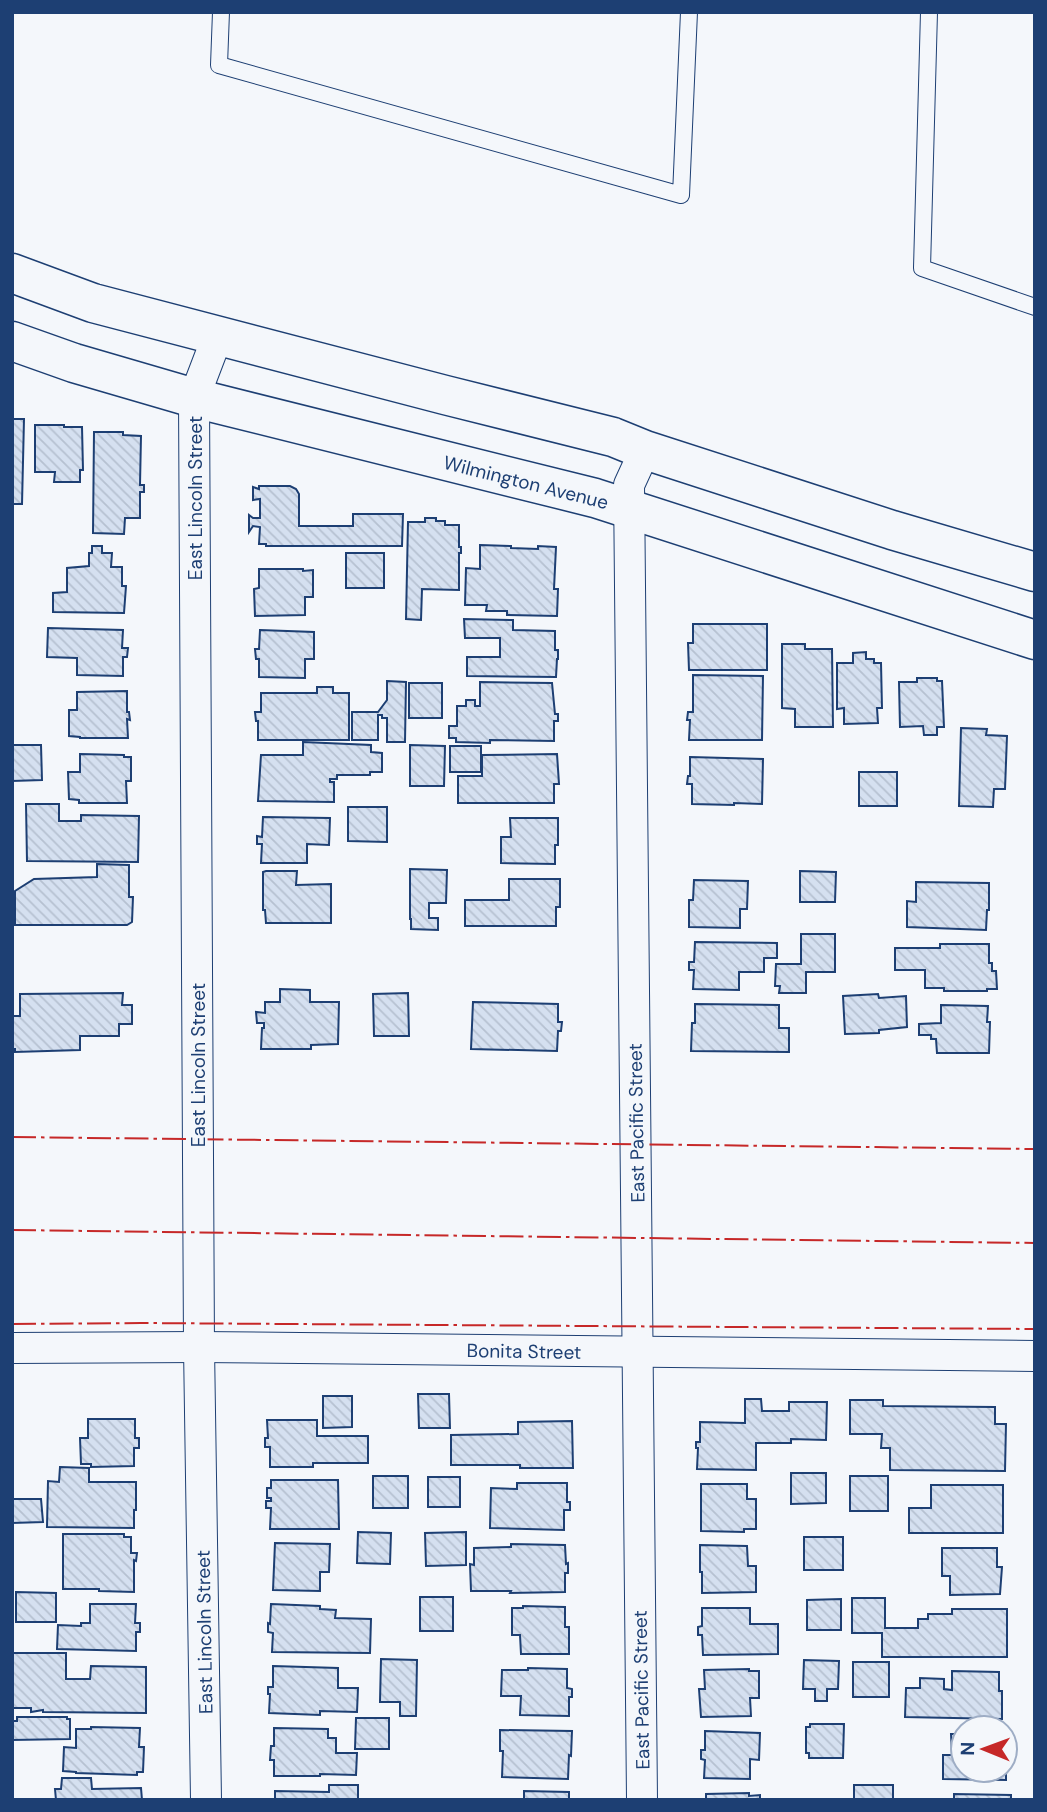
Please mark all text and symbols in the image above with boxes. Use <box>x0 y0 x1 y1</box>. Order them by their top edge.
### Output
street label: East Lincoln Street <box>183 416 208 580</box>
street label: Wilmington Avenue <box>441 450 611 515</box>
street label: East Lincoln Street <box>186 983 211 1147</box>
street label: East Pacific Street <box>623 1043 650 1203</box>
street label: Bonita Street <box>466 1338 582 1365</box>
street label: East Lincoln Street <box>191 1550 218 1714</box>
street label: East Pacific Street <box>628 1610 655 1770</box>
north arrow <box>949 1714 1019 1784</box>
text: N <box>955 1742 980 1756</box>

